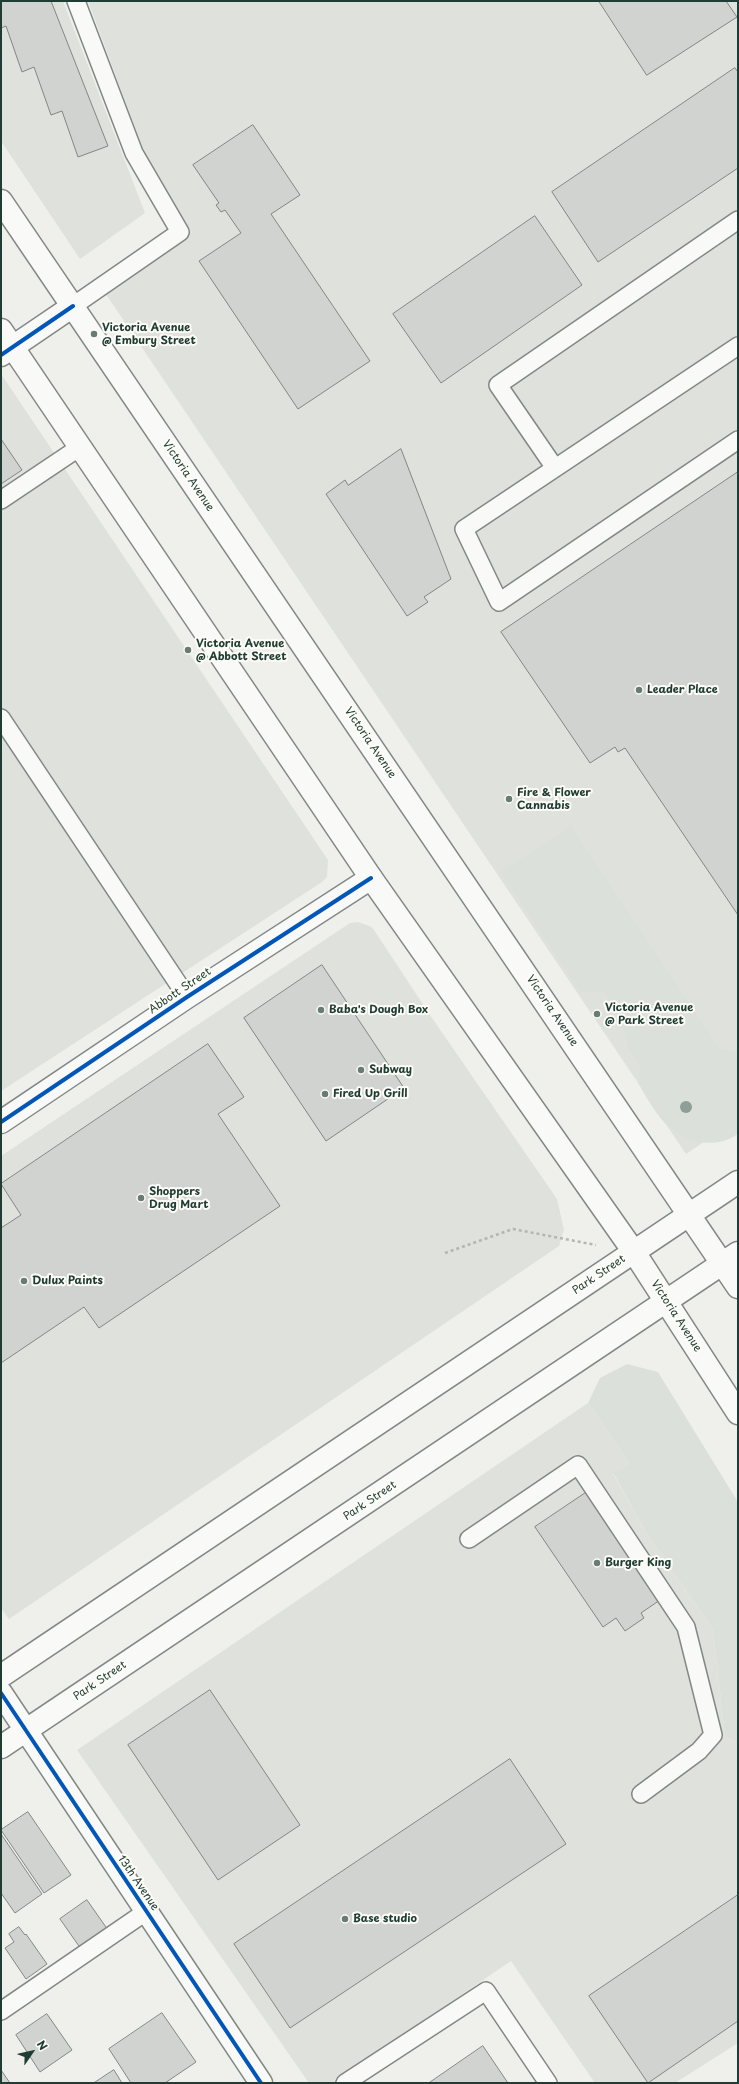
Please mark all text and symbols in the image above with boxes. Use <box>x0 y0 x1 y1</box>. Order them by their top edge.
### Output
place label: Victoria Avenue @ Embury Street <box>102 321 196 347</box>
marker: Victoria Avenue @ Embury Street <box>89 329 99 339</box>
street label: Victoria Avenue <box>159 438 217 514</box>
place label: Victoria Avenue @ Abbott Street <box>196 637 287 663</box>
marker: Victoria Avenue @ Abbott Street <box>183 645 193 655</box>
place label: Leader Place <box>647 683 718 697</box>
marker: Leader Place <box>634 685 644 695</box>
street label: Victoria Avenue <box>341 705 399 781</box>
place label: Fire & Flower Cannabis <box>517 786 591 812</box>
marker: Fire & Flower Cannabis <box>504 794 514 804</box>
street label: Abbott Street <box>146 965 214 1017</box>
street label: Victoria Avenue <box>523 973 581 1049</box>
place label: Victoria Avenue @ Park Street <box>605 1001 693 1027</box>
place label: Baba's Dough Box <box>329 1003 428 1017</box>
marker: Baba's Dough Box <box>316 1005 326 1015</box>
marker: Victoria Avenue @ Park Street <box>592 1009 602 1019</box>
place label: Subway <box>369 1063 412 1077</box>
marker: Subway <box>356 1065 366 1075</box>
place label: Fired Up Grill <box>333 1087 407 1101</box>
marker: Fired Up Grill <box>320 1089 330 1099</box>
place label: Shoppers Drug Mart <box>149 1185 209 1211</box>
marker: Shoppers Drug Mart <box>136 1193 146 1203</box>
street label: Park Street <box>570 1252 628 1298</box>
place label: Dulux Paints <box>32 1274 103 1288</box>
marker: Dulux Paints <box>19 1276 29 1286</box>
street label: Victoria Avenue <box>648 1278 704 1354</box>
street label: Park Street <box>341 1478 399 1524</box>
place label: Burger King <box>605 1556 671 1570</box>
marker: Burger King <box>592 1558 602 1568</box>
street label: Park Street <box>71 1658 129 1704</box>
street label: 13th Avenue <box>115 1853 161 1913</box>
place label: Base studio <box>353 1912 417 1926</box>
marker: Base studio <box>340 1914 350 1924</box>
north arrow <box>12 2032 52 2072</box>
text: N <box>33 2037 52 2053</box>

